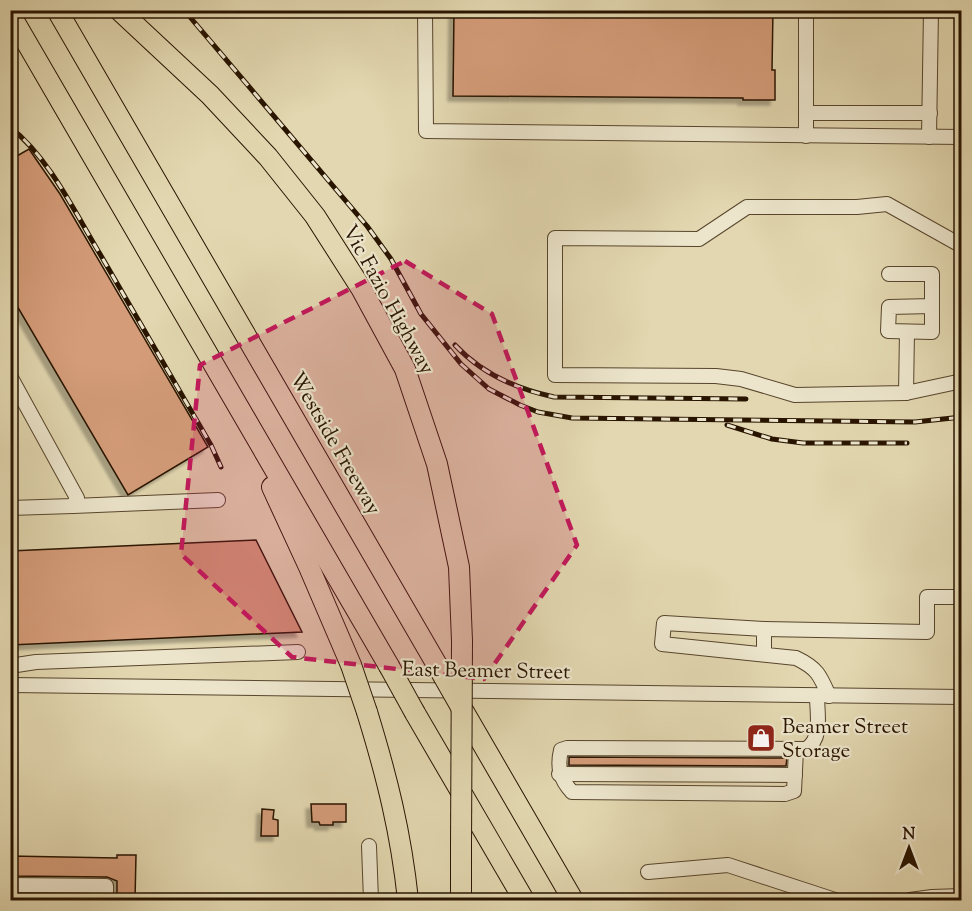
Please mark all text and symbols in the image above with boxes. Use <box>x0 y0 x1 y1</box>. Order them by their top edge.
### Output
street label: Vic Fazio Highway <box>334 220 441 381</box>
street label: Westside Freeway <box>281 367 388 521</box>
street label: East Beamer Street <box>401 656 570 688</box>
place label: Beamer Street Storage <box>782 713 908 767</box>
shop icon: Beamer Street Storage <box>745 722 777 754</box>
north arrow <box>879 818 939 878</box>
text: N <box>903 824 916 847</box>

